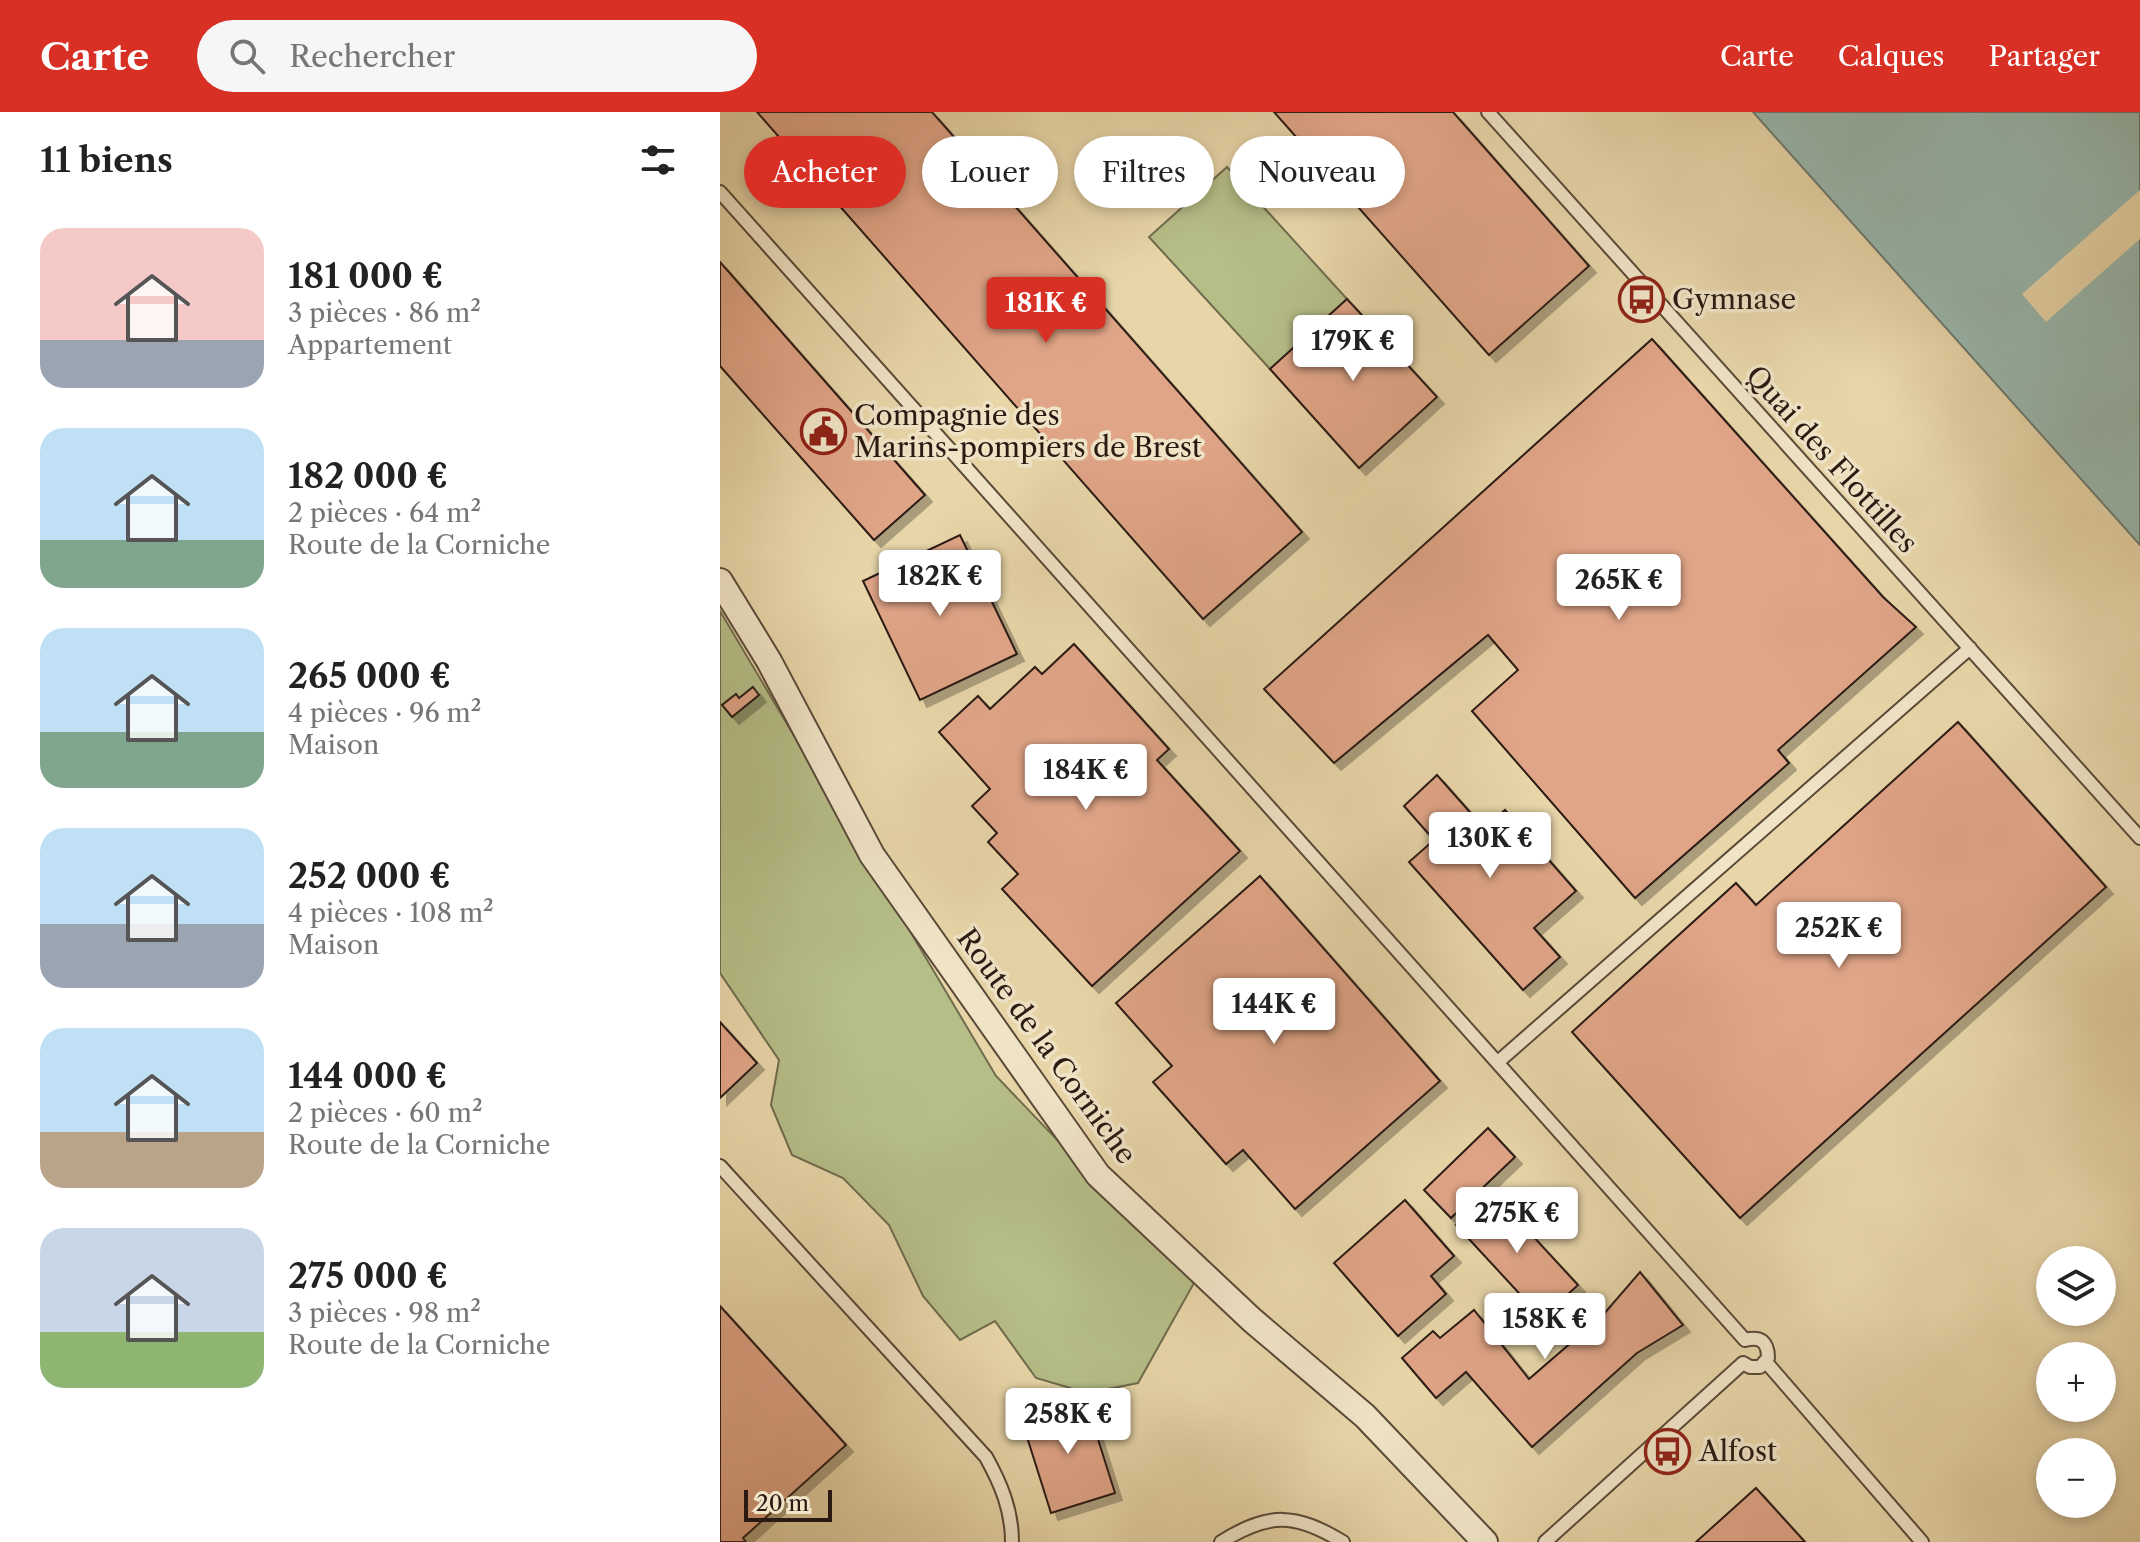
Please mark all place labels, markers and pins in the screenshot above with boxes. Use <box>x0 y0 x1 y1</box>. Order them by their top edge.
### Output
bus stop icon: Gymnase <box>1617 275 1665 323</box>
pin: 181K € <box>981 277 1111 345</box>
place label: Gymnase <box>1672 282 1796 316</box>
pin: 179K € <box>1288 315 1418 383</box>
place label: Compagnie des Marins-pompiers de Brest <box>854 398 1202 464</box>
public building icon: Compagnie des Marins-pompiers de Brest <box>799 407 847 455</box>
pin: 182K € <box>875 550 1005 618</box>
pin: 265K € <box>1554 554 1684 622</box>
pin: 184K € <box>1021 744 1151 812</box>
pin: 130K € <box>1425 812 1555 880</box>
pin: 252K € <box>1774 902 1904 970</box>
pin: 144K € <box>1209 978 1339 1046</box>
pin: 275K € <box>1452 1187 1582 1255</box>
pin: 158K € <box>1480 1293 1610 1361</box>
pin: 258K € <box>1003 1388 1133 1456</box>
bus stop icon: Alfost <box>1644 1427 1692 1475</box>
place label: Alfost <box>1698 1434 1777 1468</box>

